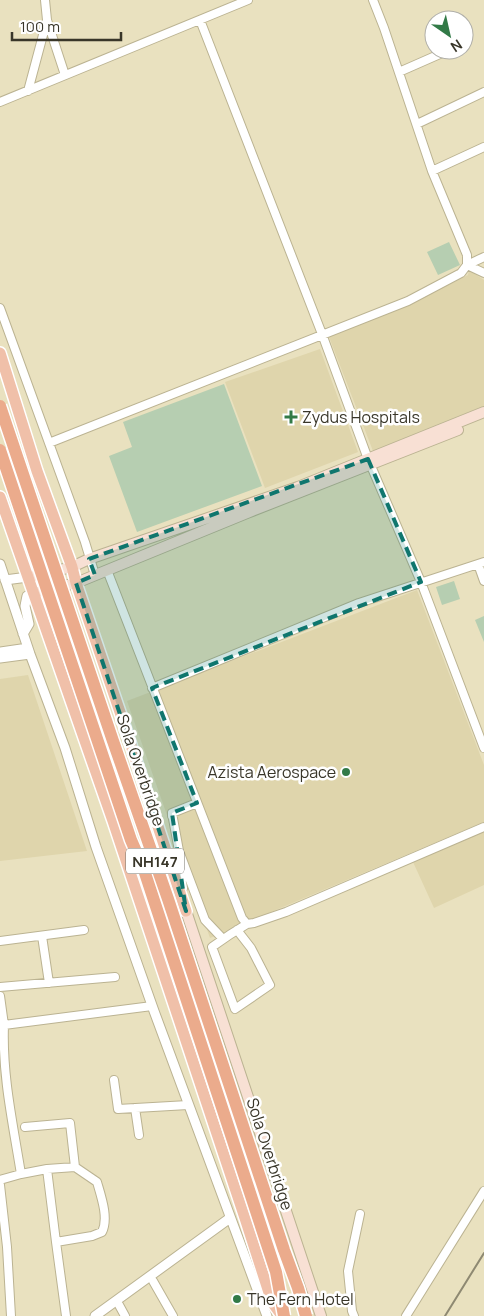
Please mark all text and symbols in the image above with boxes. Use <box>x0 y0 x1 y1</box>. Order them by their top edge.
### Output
scale bar <box>12 10 121 42</box>
north arrow <box>424 10 474 60</box>
text: 100 m <box>20 16 60 37</box>
text: N <box>447 36 466 57</box>
place label: Zydus Hospitals <box>302 406 420 428</box>
marker: Zydus Hospitals <box>284 410 298 424</box>
street label: Sola Overbridge <box>112 711 170 829</box>
place label: Azista Aerospace <box>208 761 336 783</box>
marker: Azista Aerospace <box>340 766 352 778</box>
road number: NH147 <box>126 848 184 874</box>
street label: Sola Overbridge <box>241 1095 299 1213</box>
place label: The Fern Hotel <box>247 1288 354 1310</box>
marker: The Fern Hotel <box>231 1293 243 1305</box>

